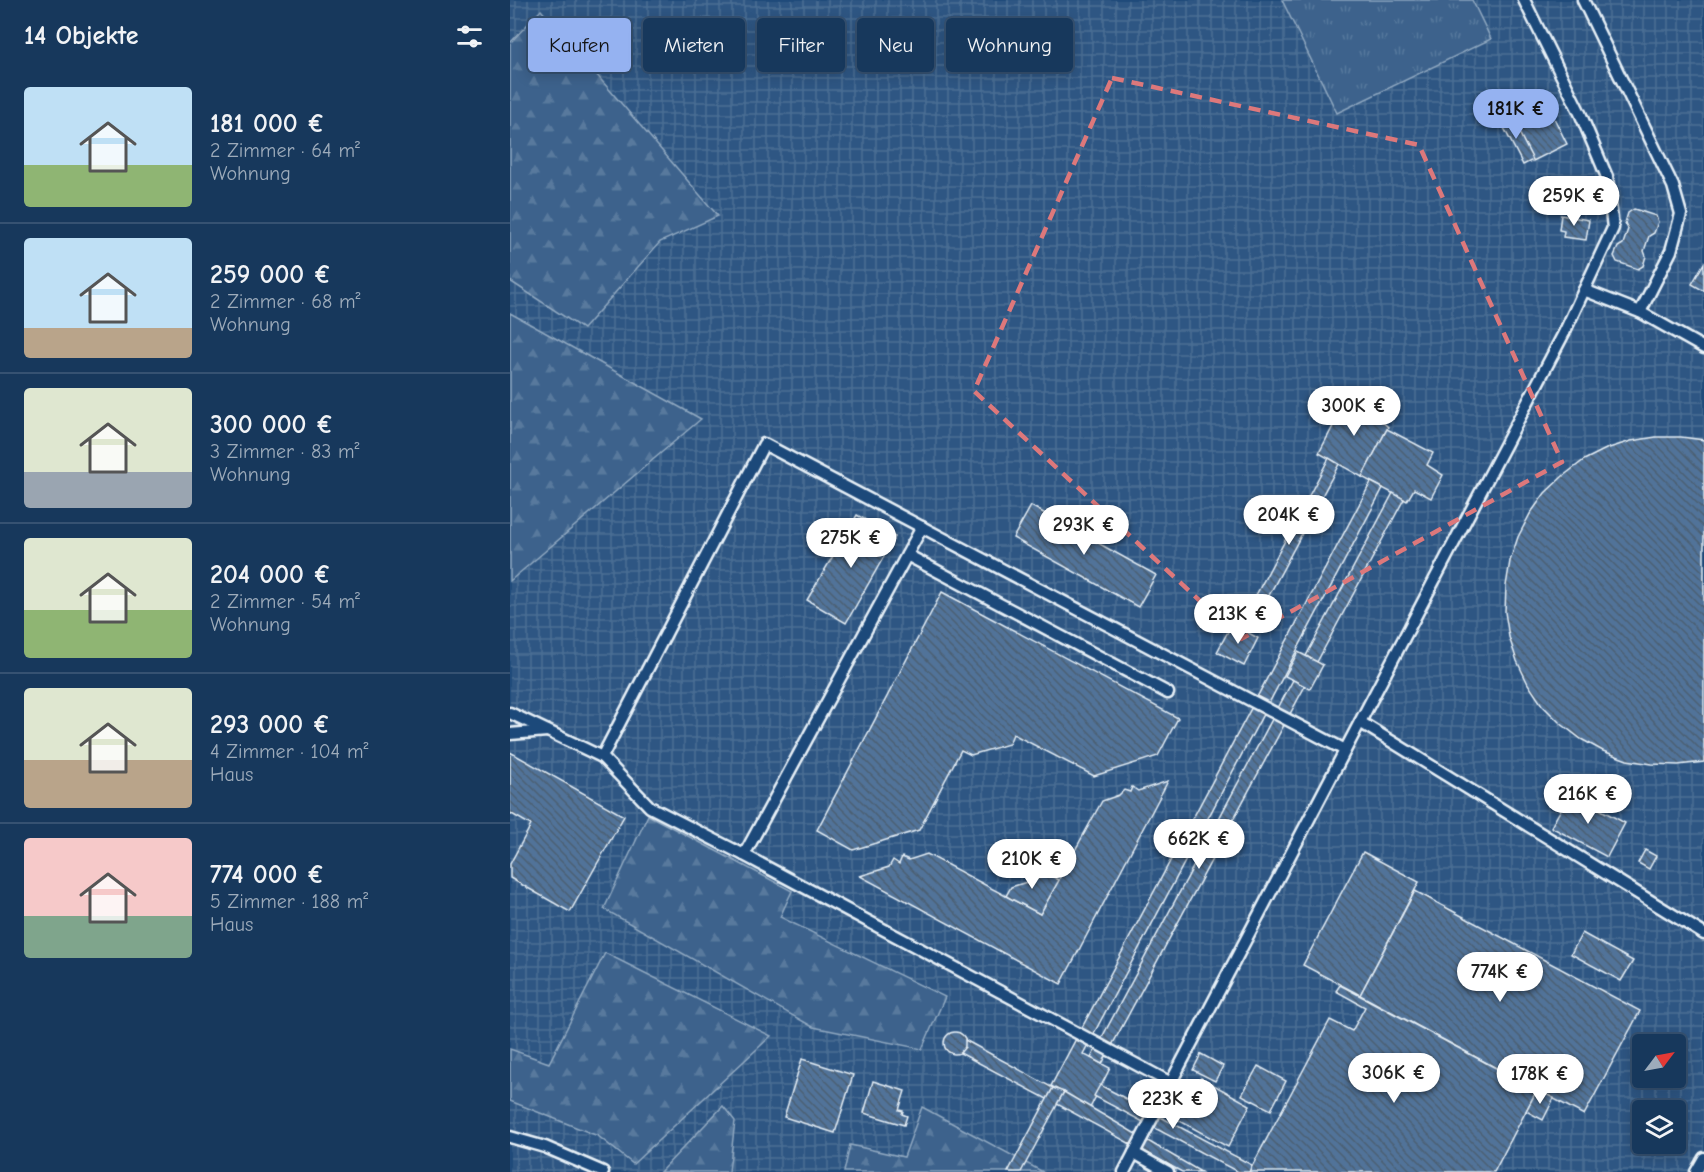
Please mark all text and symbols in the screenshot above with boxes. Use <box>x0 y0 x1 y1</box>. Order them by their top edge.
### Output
chip: Kaufen <box>528 18 631 72</box>
chip: Mieten <box>643 18 745 72</box>
chip: Filter <box>757 18 845 72</box>
chip: Neu <box>857 18 934 72</box>
chip: Wohnung <box>946 18 1073 72</box>
icon: filters <box>453 20 486 53</box>
text: 14 Objekte <box>24 21 139 51</box>
pin: 181K € <box>1467 89 1565 140</box>
text: 181K € <box>1487 97 1545 120</box>
text: 181 000 € <box>210 109 325 139</box>
icon: home <box>72 111 144 183</box>
text: 2 Zimmer · 64 m² <box>210 139 360 162</box>
text: Wohnung <box>210 162 291 185</box>
pin: 259K € <box>1525 176 1623 227</box>
text: 259K € <box>1542 184 1606 207</box>
text: 259 000 € <box>210 260 331 290</box>
icon: home <box>72 262 144 334</box>
text: 2 Zimmer · 68 m² <box>210 290 361 313</box>
text: Wohnung <box>210 313 291 336</box>
pin: 300K € <box>1305 386 1403 437</box>
text: 300K € <box>1322 394 1386 417</box>
text: 300 000 € <box>210 410 334 440</box>
icon: home <box>72 412 144 484</box>
text: 3 Zimmer · 83 m² <box>210 440 360 463</box>
text: Wohnung <box>210 463 291 486</box>
pin: 204K € <box>1240 495 1338 546</box>
text: 204K € <box>1258 503 1320 526</box>
pin: 293K € <box>1035 505 1133 556</box>
text: 293K € <box>1053 513 1115 536</box>
pin: 275K € <box>802 518 900 569</box>
text: 275K € <box>820 526 882 549</box>
text: 204 000 € <box>210 560 331 590</box>
icon: home <box>72 562 144 634</box>
text: 2 Zimmer · 54 m² <box>210 590 360 613</box>
pin: 213K € <box>1189 594 1287 645</box>
text: 213K € <box>1208 602 1268 625</box>
text: Wohnung <box>210 613 291 636</box>
text: 293 000 € <box>210 710 330 740</box>
icon: home <box>72 712 144 784</box>
text: 4 Zimmer · 104 m² <box>210 740 368 763</box>
text: Haus <box>210 763 253 786</box>
pin: 216K € <box>1539 774 1637 825</box>
text: 216K € <box>1558 782 1618 805</box>
pin: 662K € <box>1150 819 1248 870</box>
text: 662K € <box>1167 827 1231 850</box>
pin: 210K € <box>983 839 1081 890</box>
text: 210K € <box>1001 847 1063 870</box>
text: 774 000 € <box>210 860 325 890</box>
icon: home <box>72 862 144 934</box>
text: 5 Zimmer · 188 m² <box>210 890 368 913</box>
text: Haus <box>210 913 253 936</box>
pin: 774K € <box>1451 952 1549 1003</box>
text: 774K € <box>1471 960 1529 983</box>
north arrow <box>1632 1034 1686 1088</box>
map controls <box>1632 1034 1686 1154</box>
pin: 306K € <box>1345 1053 1443 1104</box>
pin: 178K € <box>1491 1054 1589 1105</box>
text: 306K € <box>1362 1061 1426 1084</box>
text: 178K € <box>1511 1062 1569 1085</box>
pin: 223K € <box>1124 1079 1222 1130</box>
text: 223K € <box>1142 1087 1204 1110</box>
button: layers <box>1632 1100 1686 1154</box>

